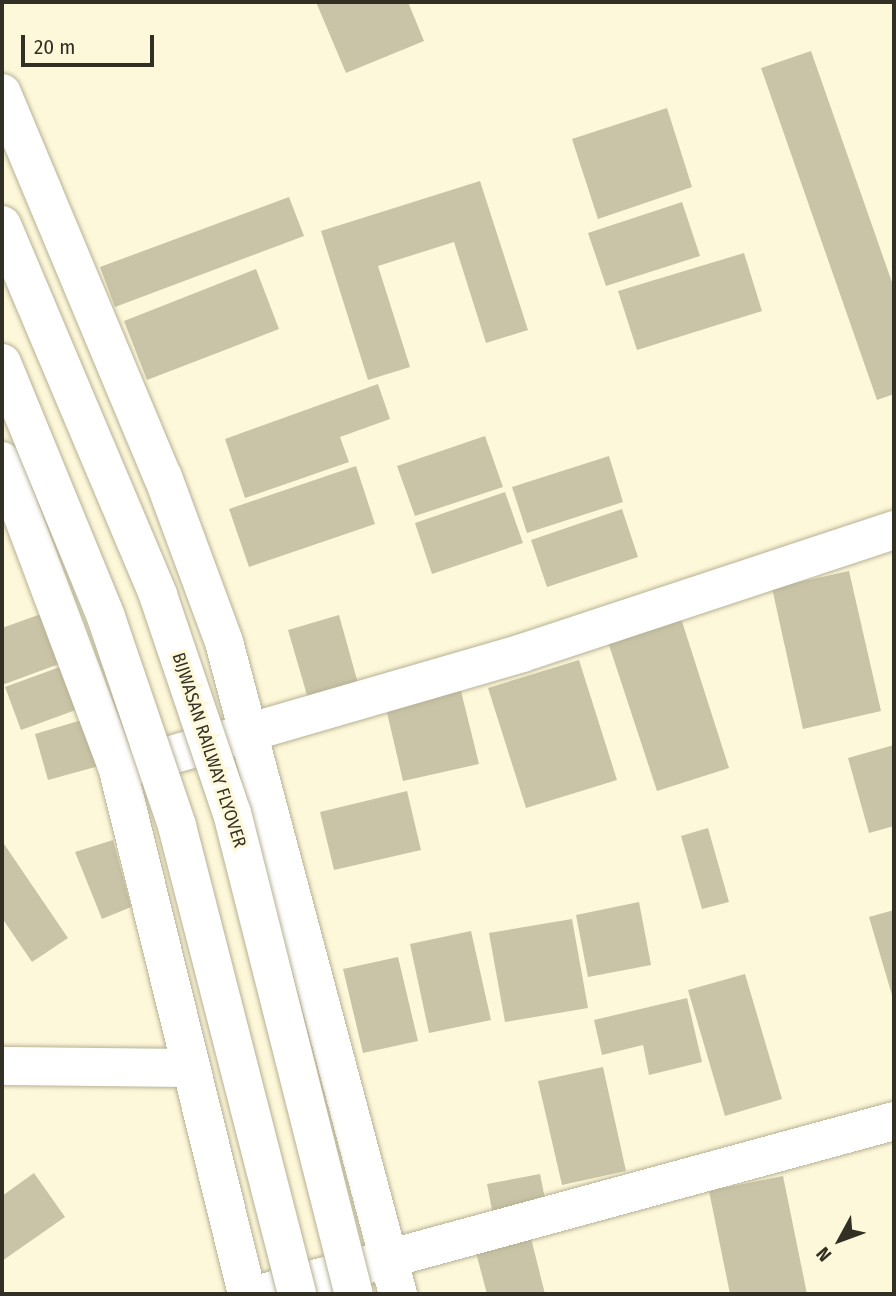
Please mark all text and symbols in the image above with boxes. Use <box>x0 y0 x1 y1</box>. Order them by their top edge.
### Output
scale bar <box>24 21 158 65</box>
text: 20 m <box>34 34 75 60</box>
street label: BIJWASAN RAILWAY FLYOVER <box>167 650 251 850</box>
north arrow <box>805 1205 875 1275</box>
text: N <box>811 1242 836 1266</box>

